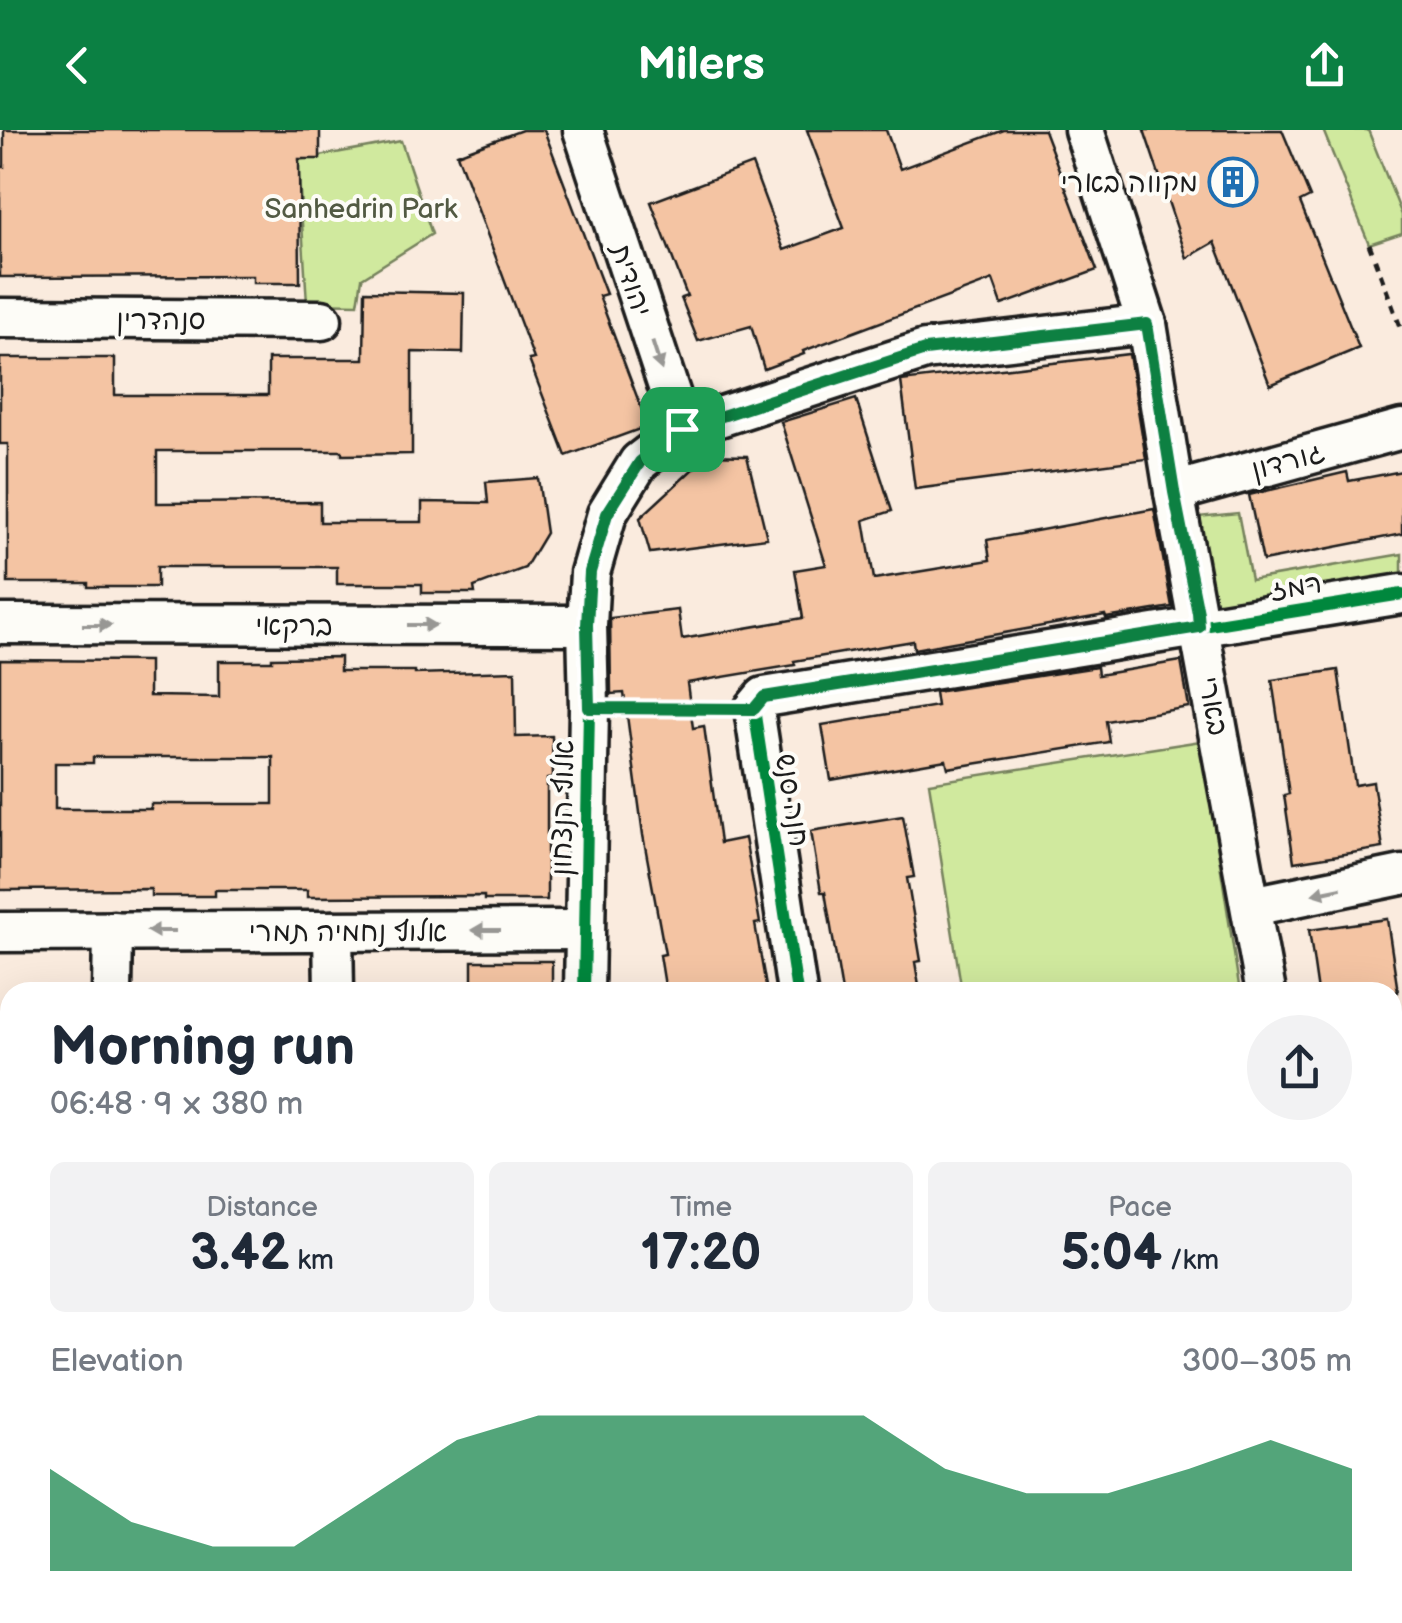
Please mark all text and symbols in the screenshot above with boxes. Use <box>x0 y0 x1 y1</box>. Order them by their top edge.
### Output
icon: back <box>50 38 105 93</box>
text: Milers <box>637 38 765 93</box>
icon: share <box>1297 38 1352 93</box>
building icon: מקווה בארי <box>1207 156 1259 208</box>
place label: מקווה בארי <box>1061 167 1198 200</box>
park label: Sanhedrin Park <box>265 193 458 226</box>
street label: יהודית <box>603 238 658 321</box>
street label: סנהדרין <box>116 304 206 337</box>
one-way arrow <box>651 341 666 371</box>
pin <box>640 387 725 472</box>
icon: arrive <box>655 402 710 457</box>
street label: גורדון <box>1248 436 1329 487</box>
street label: רמז <box>1268 567 1324 608</box>
street label: ברקאי <box>255 610 333 643</box>
one-way arrow <box>82 617 114 633</box>
one-way arrow <box>407 617 439 633</box>
street label: בארי <box>1191 674 1234 739</box>
street label: אלוף הנצחון <box>546 740 581 876</box>
street label: חנה סנש <box>768 751 815 849</box>
one-way arrow <box>1311 883 1342 899</box>
street label: אלוף נחמיה תמרי <box>249 916 447 949</box>
one-way arrow <box>470 922 502 938</box>
one-way arrow <box>145 923 177 939</box>
text: Morning run <box>50 1014 355 1081</box>
button: share <box>1247 1015 1352 1120</box>
text: 06:48 · 9 × 380 m <box>50 1085 303 1124</box>
text: Distance <box>206 1191 318 1224</box>
text: Time <box>670 1191 732 1224</box>
text: Pace <box>1108 1191 1172 1224</box>
text: 3.42 <box>190 1224 290 1284</box>
text: 17:20 <box>641 1224 761 1284</box>
text: 5:04 <box>1061 1224 1162 1284</box>
text: km <box>290 1244 334 1277</box>
text: /km <box>1162 1244 1219 1277</box>
text: Elevation <box>50 1342 183 1381</box>
text: 300–305 m <box>1182 1342 1352 1381</box>

